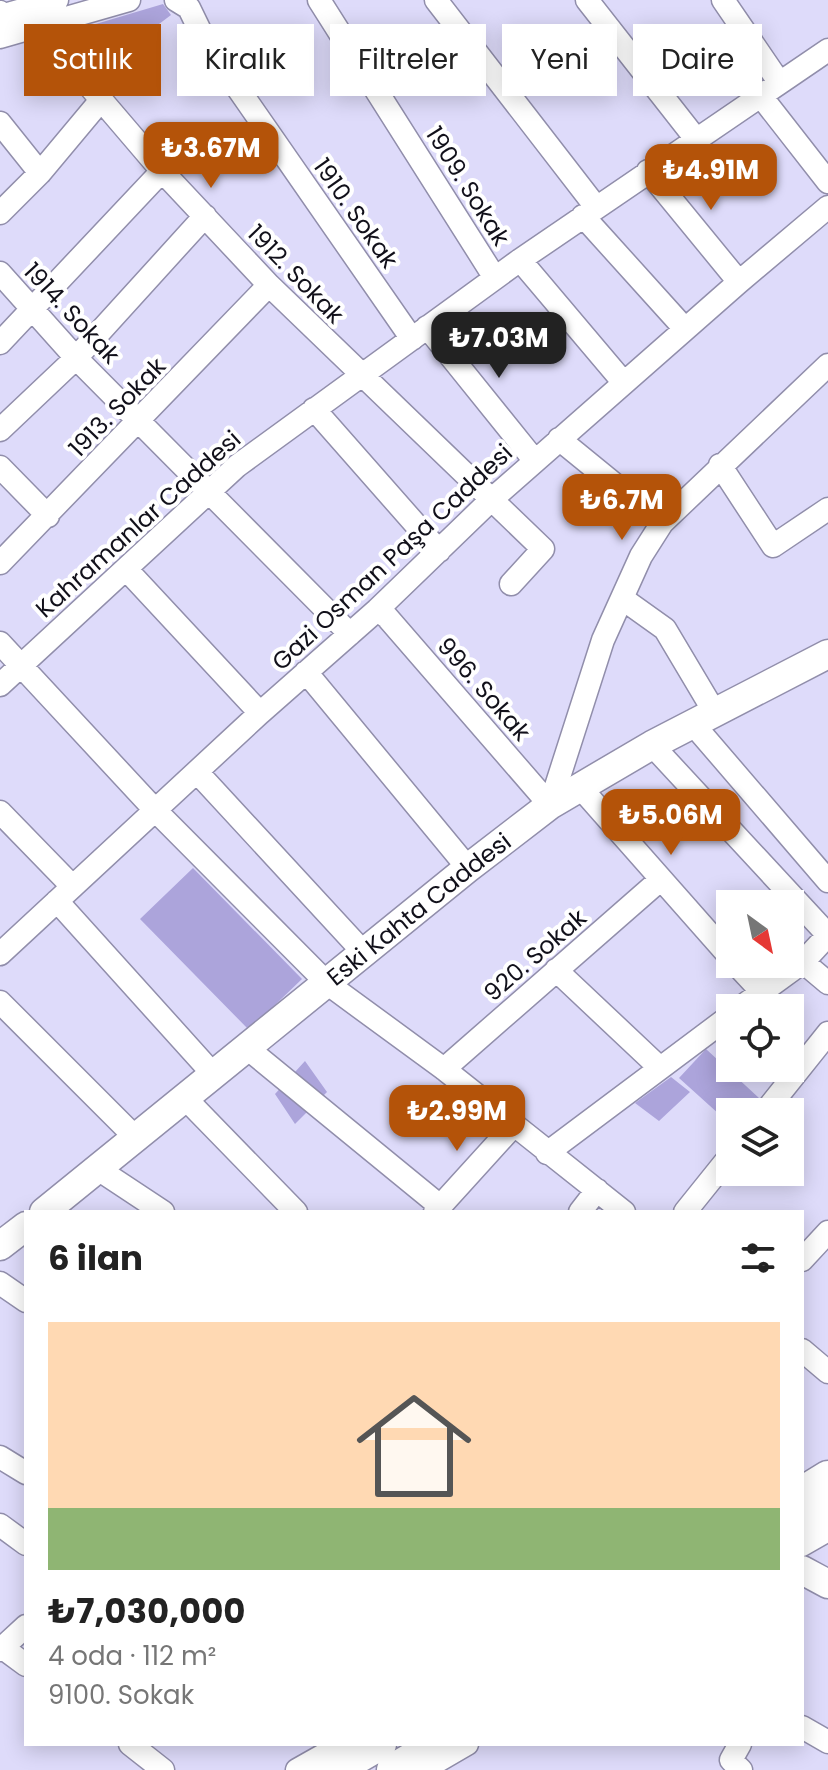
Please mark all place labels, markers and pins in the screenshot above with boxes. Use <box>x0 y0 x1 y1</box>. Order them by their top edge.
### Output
pin: ₺3.67M <box>146 122 276 190</box>
pin: ₺4.91M <box>646 144 776 212</box>
pin: ₺7.03M <box>434 312 564 380</box>
pin: ₺6.7M <box>566 474 678 542</box>
pin: ₺5.06M <box>606 789 736 857</box>
pin: ₺2.99M <box>392 1085 522 1153</box>

